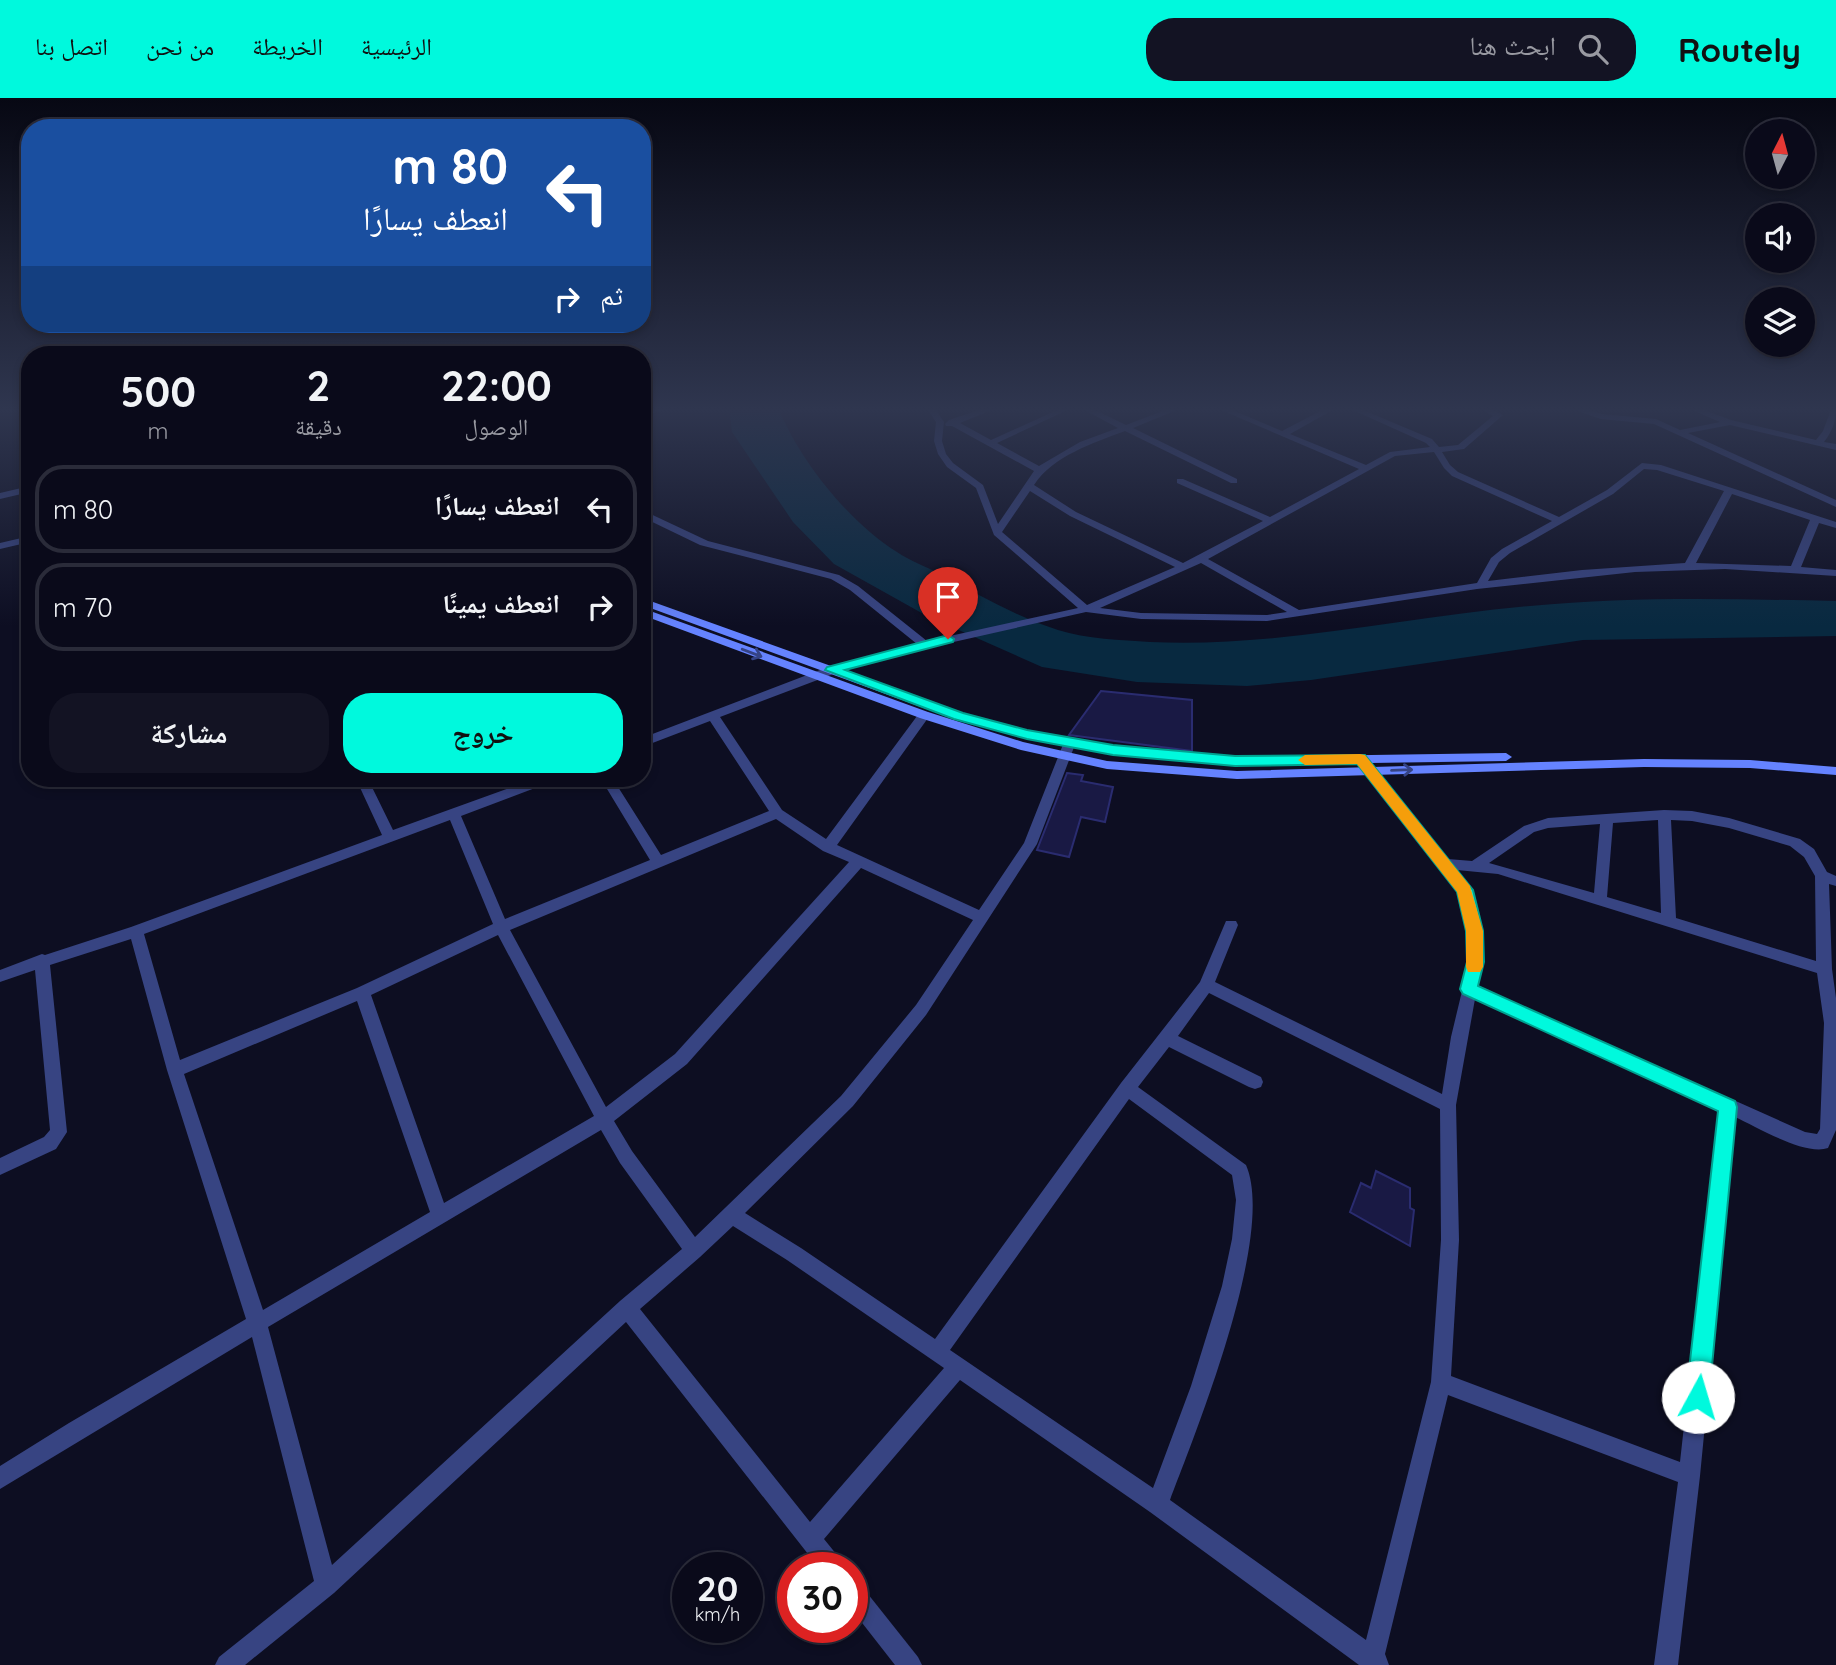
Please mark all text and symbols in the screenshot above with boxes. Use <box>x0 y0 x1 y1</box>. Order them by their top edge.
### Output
search box <box>1146 18 1636 81</box>
text: ابحث هنا <box>1470 29 1556 62</box>
text: Routely <box>1678 29 1801 70</box>
icon: search <box>1574 30 1612 68</box>
text: اتصل بنا <box>35 31 108 61</box>
text: من نحن <box>146 31 214 61</box>
text: الخريطة <box>252 31 323 61</box>
text: الرئيسية <box>361 31 432 61</box>
north arrow <box>1745 119 1815 189</box>
map controls <box>1745 119 1815 357</box>
text: 80 m <box>392 135 508 196</box>
icon: left <box>532 147 623 238</box>
text: انعطف يسارًا <box>363 198 508 238</box>
button: sound <box>1745 203 1815 273</box>
text: ثم <box>600 279 623 312</box>
icon: right <box>548 280 586 318</box>
button: layers <box>1745 287 1815 357</box>
text: 2 <box>307 359 330 412</box>
text: 22:00 <box>441 359 552 412</box>
text: 500 <box>120 365 196 418</box>
text: دقيقة <box>295 412 342 441</box>
text: الوصول <box>465 412 528 441</box>
text: m <box>148 416 169 445</box>
text: انعطف يسارًا <box>435 489 560 522</box>
icon: left <box>581 490 619 528</box>
text: 80 m <box>53 493 113 526</box>
pin <box>918 567 978 639</box>
icon: arrive <box>929 578 967 616</box>
text: انعطف يمينًا <box>442 587 560 620</box>
icon: right <box>581 588 619 626</box>
text: 70 m <box>53 591 113 624</box>
one-way arrow <box>740 647 762 660</box>
button: مشاركة <box>49 693 329 773</box>
button: خروج <box>343 693 623 773</box>
one-way arrow <box>1390 764 1413 777</box>
position arrow <box>1661 1360 1735 1434</box>
speed limit sign: 30 <box>777 1552 868 1643</box>
text: 20 <box>697 1566 738 1610</box>
text: km/h <box>695 1603 740 1626</box>

